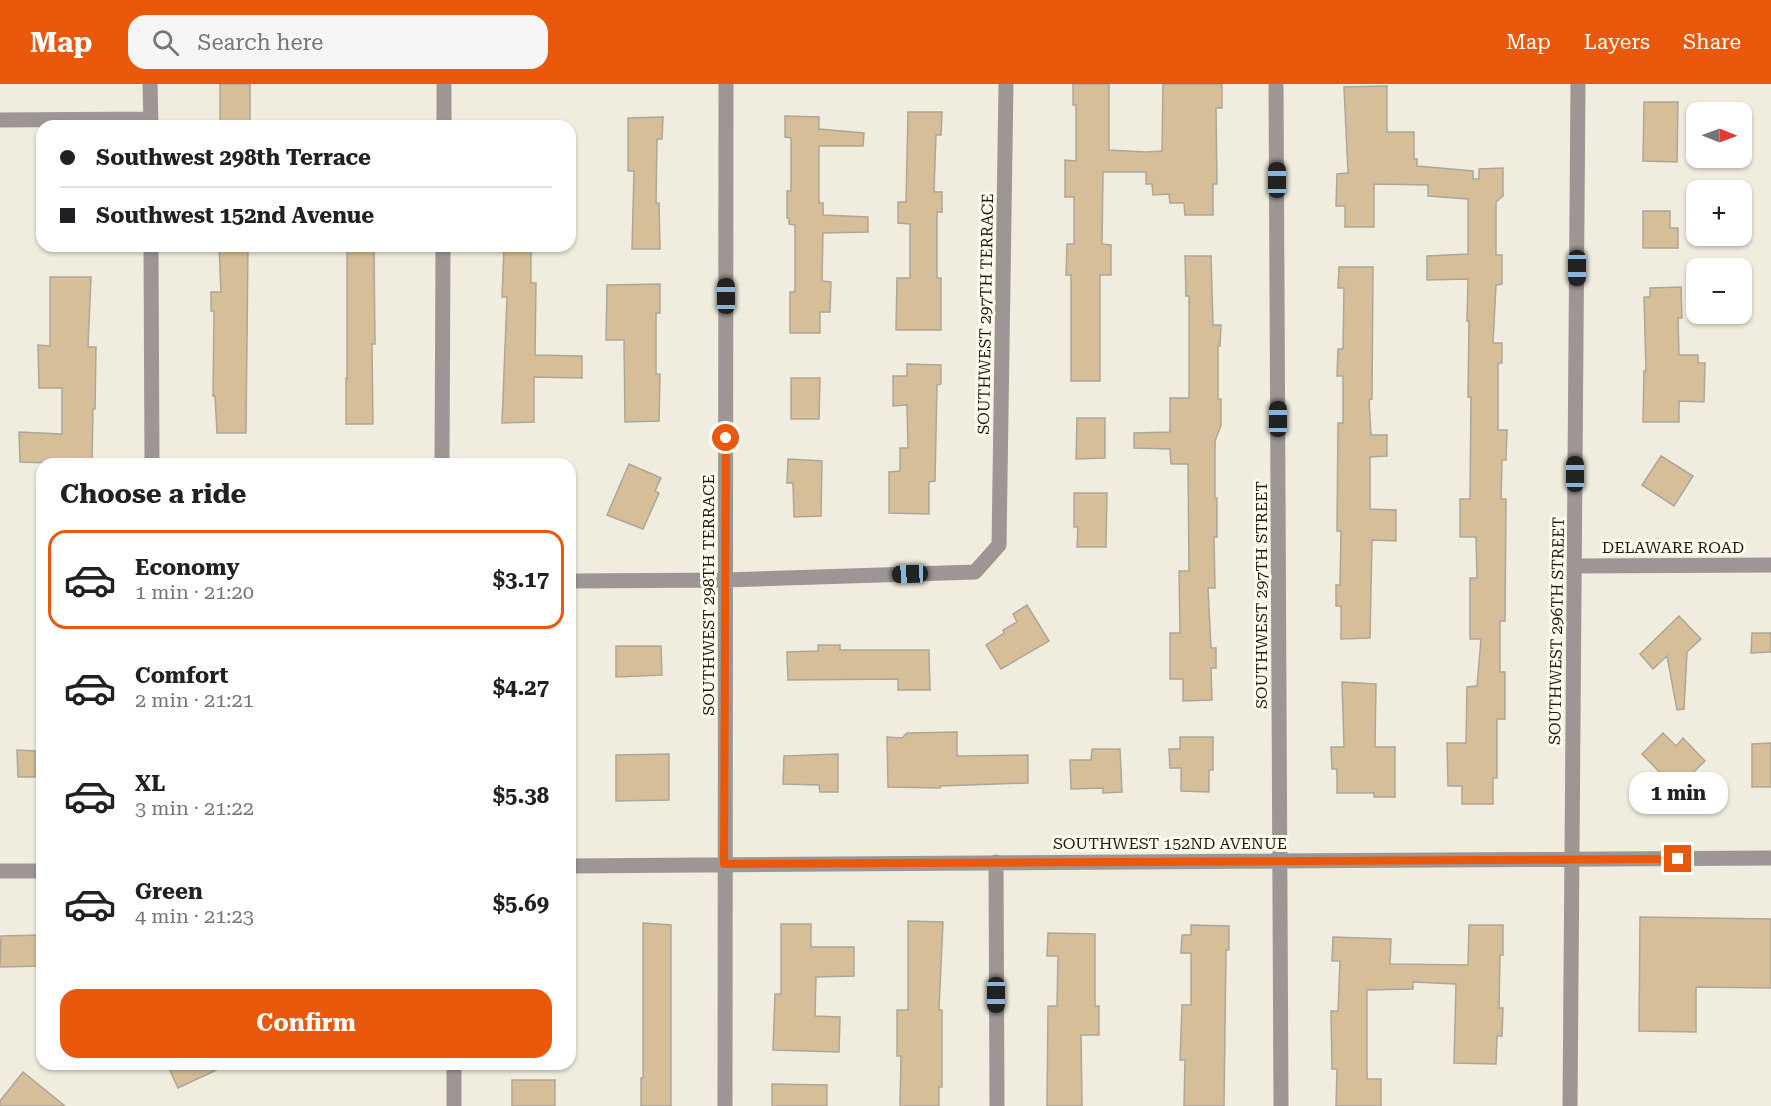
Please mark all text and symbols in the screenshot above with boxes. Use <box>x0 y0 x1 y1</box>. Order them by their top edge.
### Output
search box <box>128 15 548 69</box>
text: Map <box>30 26 92 59</box>
icon: search <box>149 26 182 59</box>
text: Search here <box>197 30 323 55</box>
text: Map <box>1506 30 1551 54</box>
text: Layers <box>1584 30 1650 54</box>
text: Share <box>1683 30 1741 54</box>
north arrow <box>1686 102 1752 168</box>
map controls <box>1686 102 1752 324</box>
text: Southwest 298th Terrace <box>96 145 371 170</box>
car <box>1268 162 1286 198</box>
button: + <box>1686 180 1752 246</box>
street label: SOUTHWEST 297TH TERRACE <box>974 193 997 435</box>
text: Southwest 152nd Avenue <box>96 203 374 228</box>
car <box>1568 250 1586 286</box>
button: − <box>1686 258 1752 324</box>
car <box>717 278 735 314</box>
car <box>1269 401 1287 437</box>
route start <box>712 424 739 451</box>
car <box>1566 456 1584 492</box>
street label: SOUTHWEST 298TH TERRACE <box>699 474 718 716</box>
text: Choose a ride <box>60 478 246 510</box>
street label: SOUTHWEST 297TH STREET <box>1252 481 1271 709</box>
street label: SOUTHWEST 296TH STREET <box>1545 517 1568 745</box>
street label: DELAWARE ROAD <box>1602 538 1744 557</box>
icon: car <box>63 553 117 607</box>
text: Economy <box>135 555 239 580</box>
car <box>892 564 928 584</box>
text: $3.17 <box>493 567 549 592</box>
text: 1 min · 21:20 <box>135 580 254 604</box>
icon: car <box>63 661 117 715</box>
text: Comfort <box>135 663 228 688</box>
text: $4.27 <box>493 675 549 700</box>
text: 2 min · 21:21 <box>135 688 254 712</box>
icon: car <box>63 769 117 823</box>
text: XL <box>135 771 165 796</box>
callout: 1 min <box>1628 772 1728 814</box>
text: 1 min <box>1651 781 1706 805</box>
text: $5.38 <box>493 783 549 808</box>
text: 3 min · 21:22 <box>135 796 254 820</box>
street label: SOUTHWEST 152ND AVENUE <box>1053 834 1287 853</box>
route end <box>1664 845 1691 872</box>
icon: car <box>63 877 117 931</box>
text: Green <box>135 879 203 904</box>
text: $5.69 <box>493 891 549 916</box>
text: 4 min · 21:23 <box>135 904 254 928</box>
car <box>987 977 1005 1013</box>
button: Confirm <box>60 989 552 1058</box>

